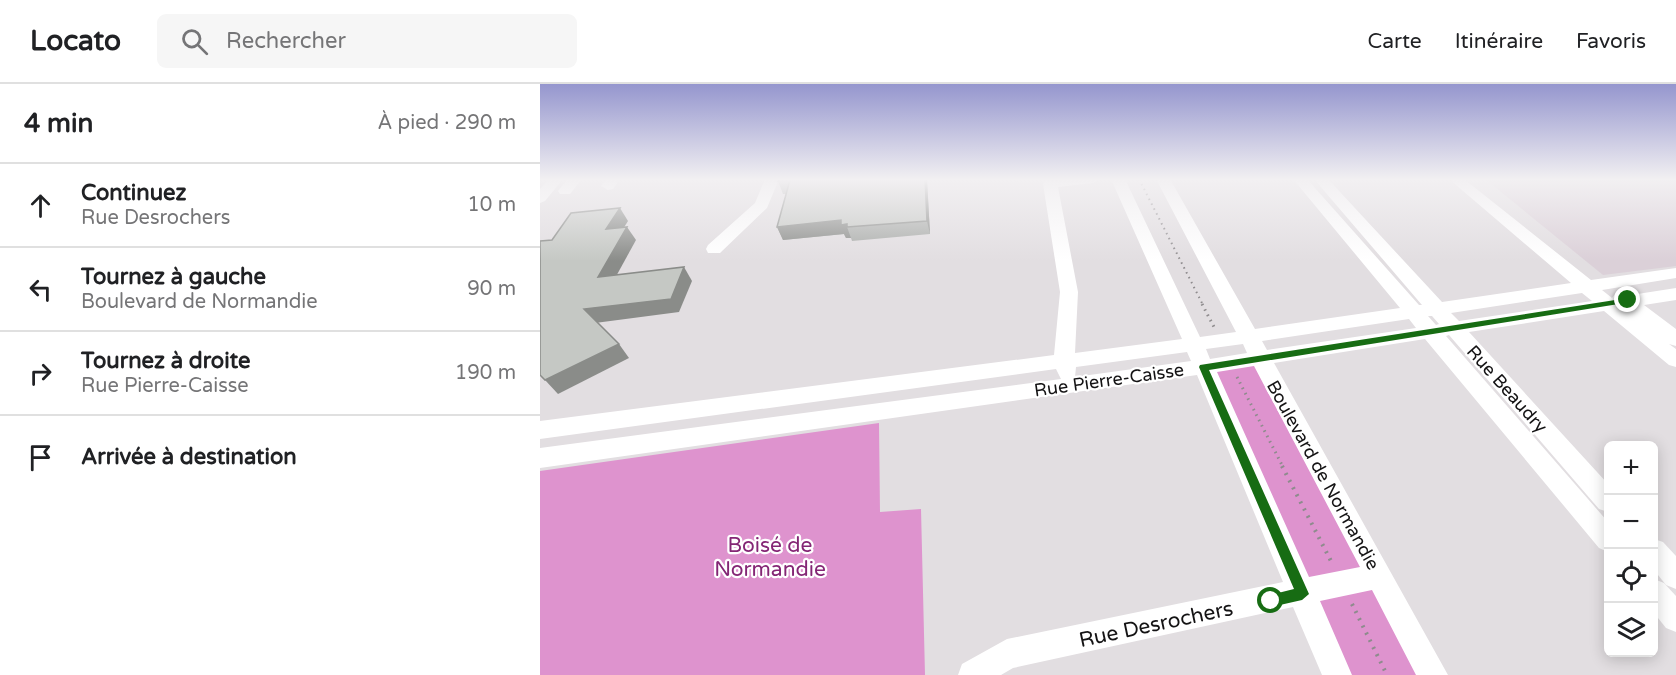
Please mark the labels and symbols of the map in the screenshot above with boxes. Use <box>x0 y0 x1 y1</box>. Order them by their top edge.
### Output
route end <box>1614 286 1640 312</box>
street label: Rue Beaudry <box>1462 341 1552 438</box>
street label: Rue Pierre-Caisse <box>1033 359 1185 401</box>
street label: Boulevard de Normandie <box>1262 377 1384 573</box>
park label: Boisé de Normandie <box>714 533 826 582</box>
route start <box>1257 587 1283 613</box>
street label: Rue Desrochers <box>1077 596 1235 653</box>

